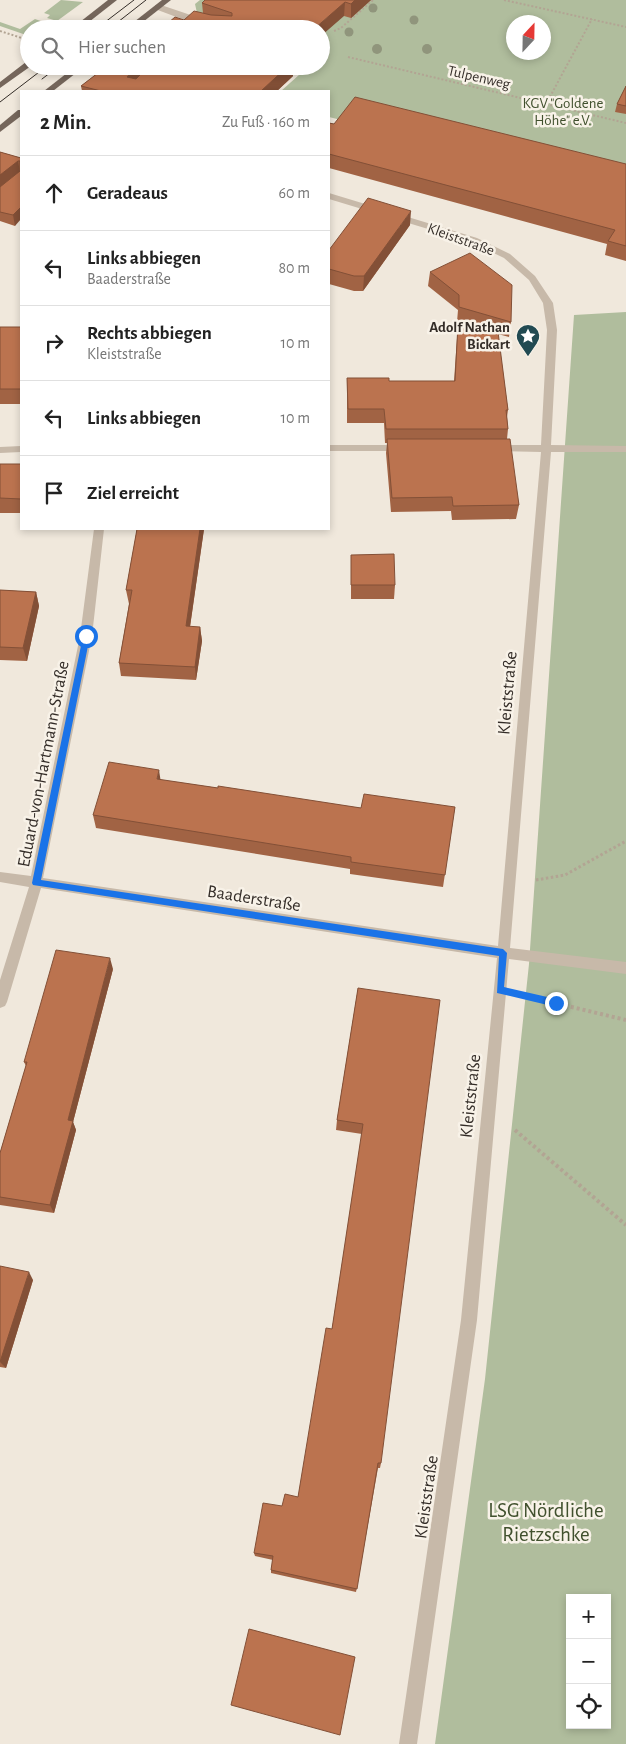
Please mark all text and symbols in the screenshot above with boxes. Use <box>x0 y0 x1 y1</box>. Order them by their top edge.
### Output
north arrow <box>506 15 551 60</box>
search box <box>20 20 330 75</box>
icon: search <box>38 34 66 62</box>
text: Hier suchen <box>78 38 166 57</box>
street label: Tulpenweg <box>446 63 512 92</box>
park label: KGV "Goldene Höhe" e.V. <box>523 96 604 128</box>
text: 2 Min. <box>40 112 91 133</box>
text: Zu Fuß · 160 m <box>222 114 310 130</box>
icon: ahead <box>40 179 68 207</box>
text: Geradeaus <box>87 184 168 203</box>
text: 60 m <box>279 185 310 201</box>
street label: Kleiststraße <box>425 220 496 259</box>
text: Links abbiegen <box>87 249 201 268</box>
icon: left <box>40 254 68 282</box>
text: 80 m <box>279 260 310 276</box>
text: Baaderstraße <box>87 271 171 287</box>
place label: Adolf Nathan Bickart <box>429 320 510 352</box>
place icon: Adolf Nathan Bickart <box>515 323 541 357</box>
text: Rechts abbiegen <box>87 324 212 343</box>
icon: right <box>40 329 68 357</box>
text: 10 m <box>281 335 310 351</box>
text: Kleiststraße <box>87 346 162 362</box>
icon: left <box>40 404 68 432</box>
text: Links abbiegen <box>87 409 201 428</box>
text: 10 m <box>281 410 310 426</box>
icon: arrive <box>40 479 68 507</box>
text: Ziel erreicht <box>87 484 179 503</box>
route start <box>75 625 98 648</box>
street label: Kleiststraße <box>495 650 521 736</box>
street label: Eduard-von-Hartmann-Straße <box>15 659 73 869</box>
street label: Baaderstraße <box>206 883 302 915</box>
route end <box>545 992 568 1015</box>
street label: Kleiststraße <box>458 1053 484 1139</box>
street label: Kleiststraße <box>412 1454 442 1540</box>
park label: LSG Nördliche Rietzschke <box>488 1500 604 1545</box>
map controls <box>566 1594 611 1729</box>
button: + <box>566 1594 611 1639</box>
button: − <box>566 1639 611 1684</box>
button: locate <box>566 1684 611 1729</box>

